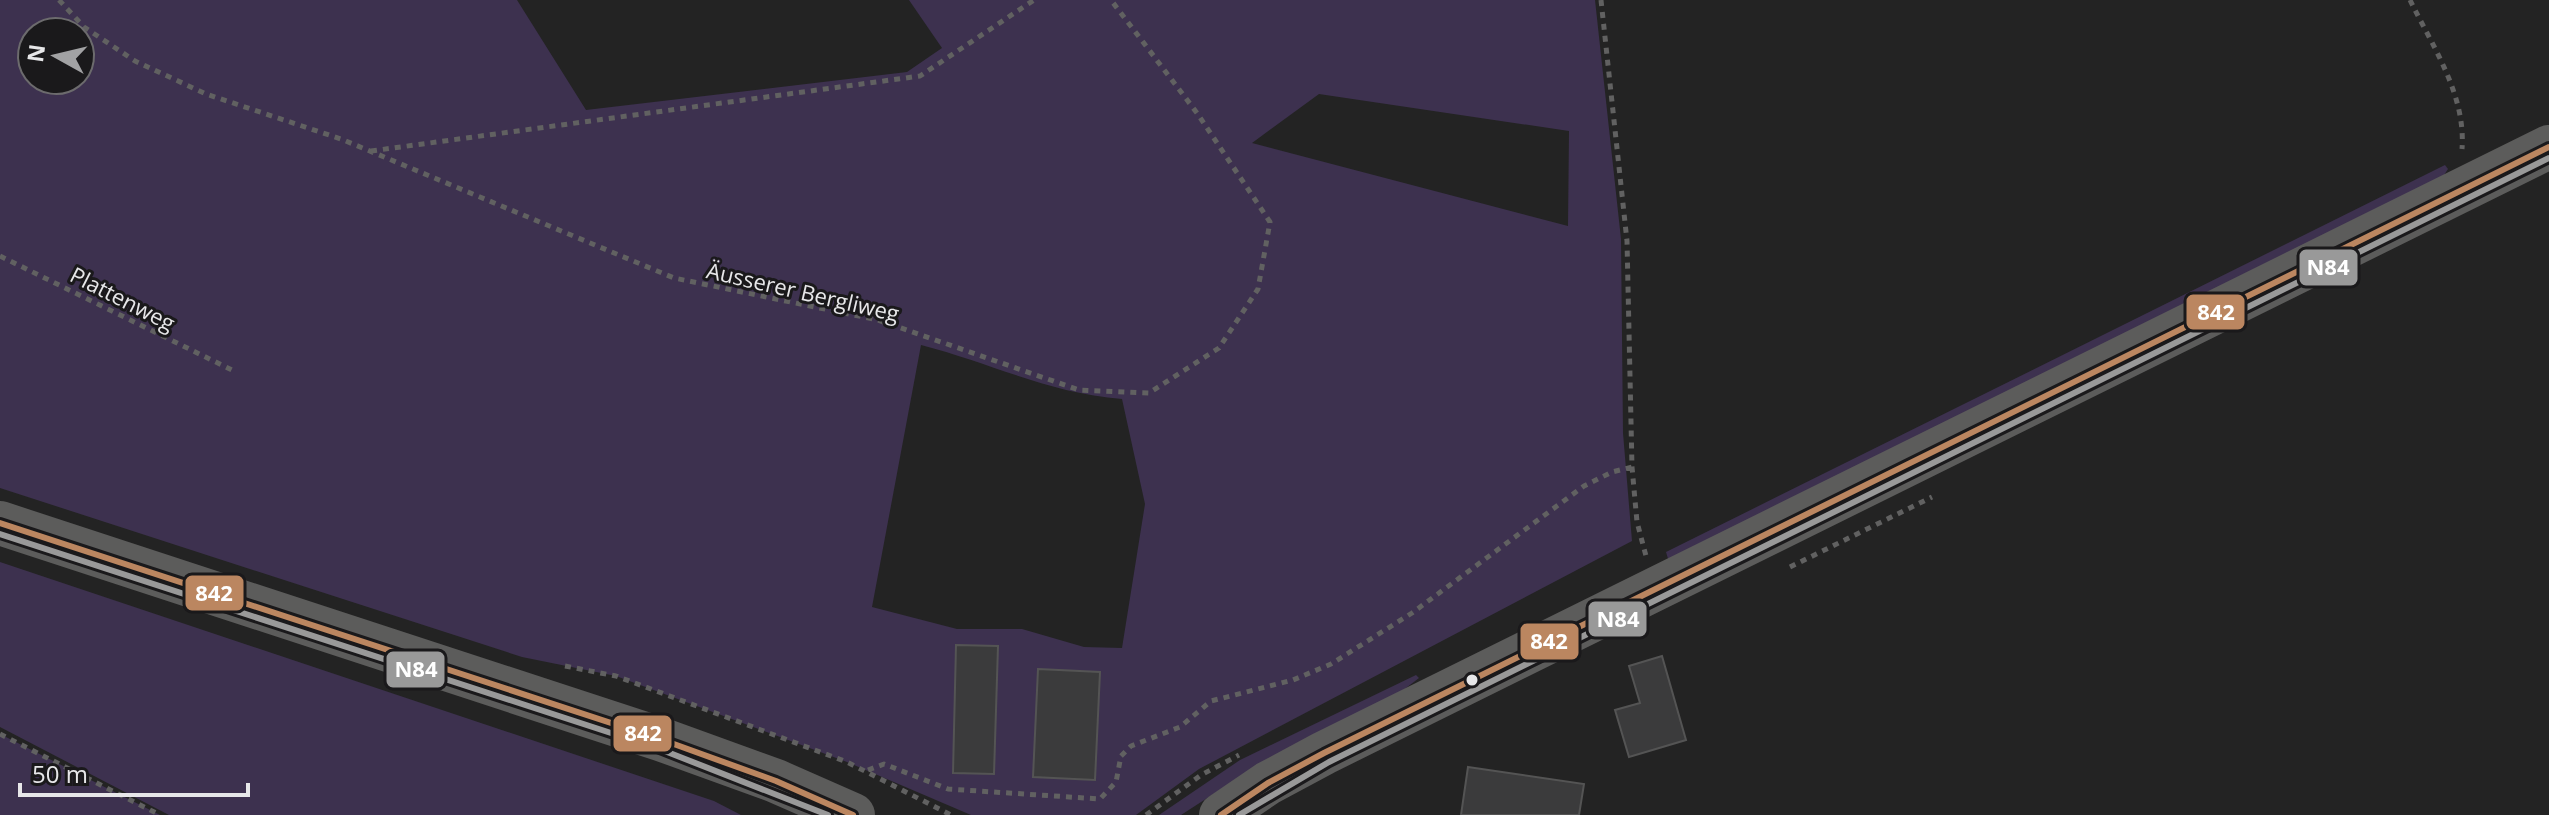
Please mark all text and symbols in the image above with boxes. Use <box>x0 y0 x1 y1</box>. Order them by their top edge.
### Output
north arrow <box>16 16 96 96</box>
text: N <box>19 42 51 64</box>
line badge: N84 <box>2298 248 2359 287</box>
text: N84 <box>2306 251 2350 281</box>
street label: Äusserer Bergliweg <box>704 254 902 328</box>
street label: Plattenweg <box>65 259 181 337</box>
line badge: 842 <box>2185 293 2246 331</box>
text: 842 <box>2197 296 2235 326</box>
line badge: 842 <box>184 574 245 612</box>
text: 842 <box>195 577 233 607</box>
line badge: N84 <box>1587 600 1648 638</box>
text: N84 <box>1596 603 1640 633</box>
line badge: 842 <box>1519 622 1580 661</box>
text: 842 <box>1530 625 1568 655</box>
line badge: N84 <box>385 650 446 689</box>
text: N84 <box>394 653 438 683</box>
unlabelled marker <box>1464 672 1480 688</box>
line badge: 842 <box>612 714 673 753</box>
text: 842 <box>624 717 662 747</box>
scale bar <box>20 747 248 797</box>
text: 50 m <box>32 757 88 790</box>

